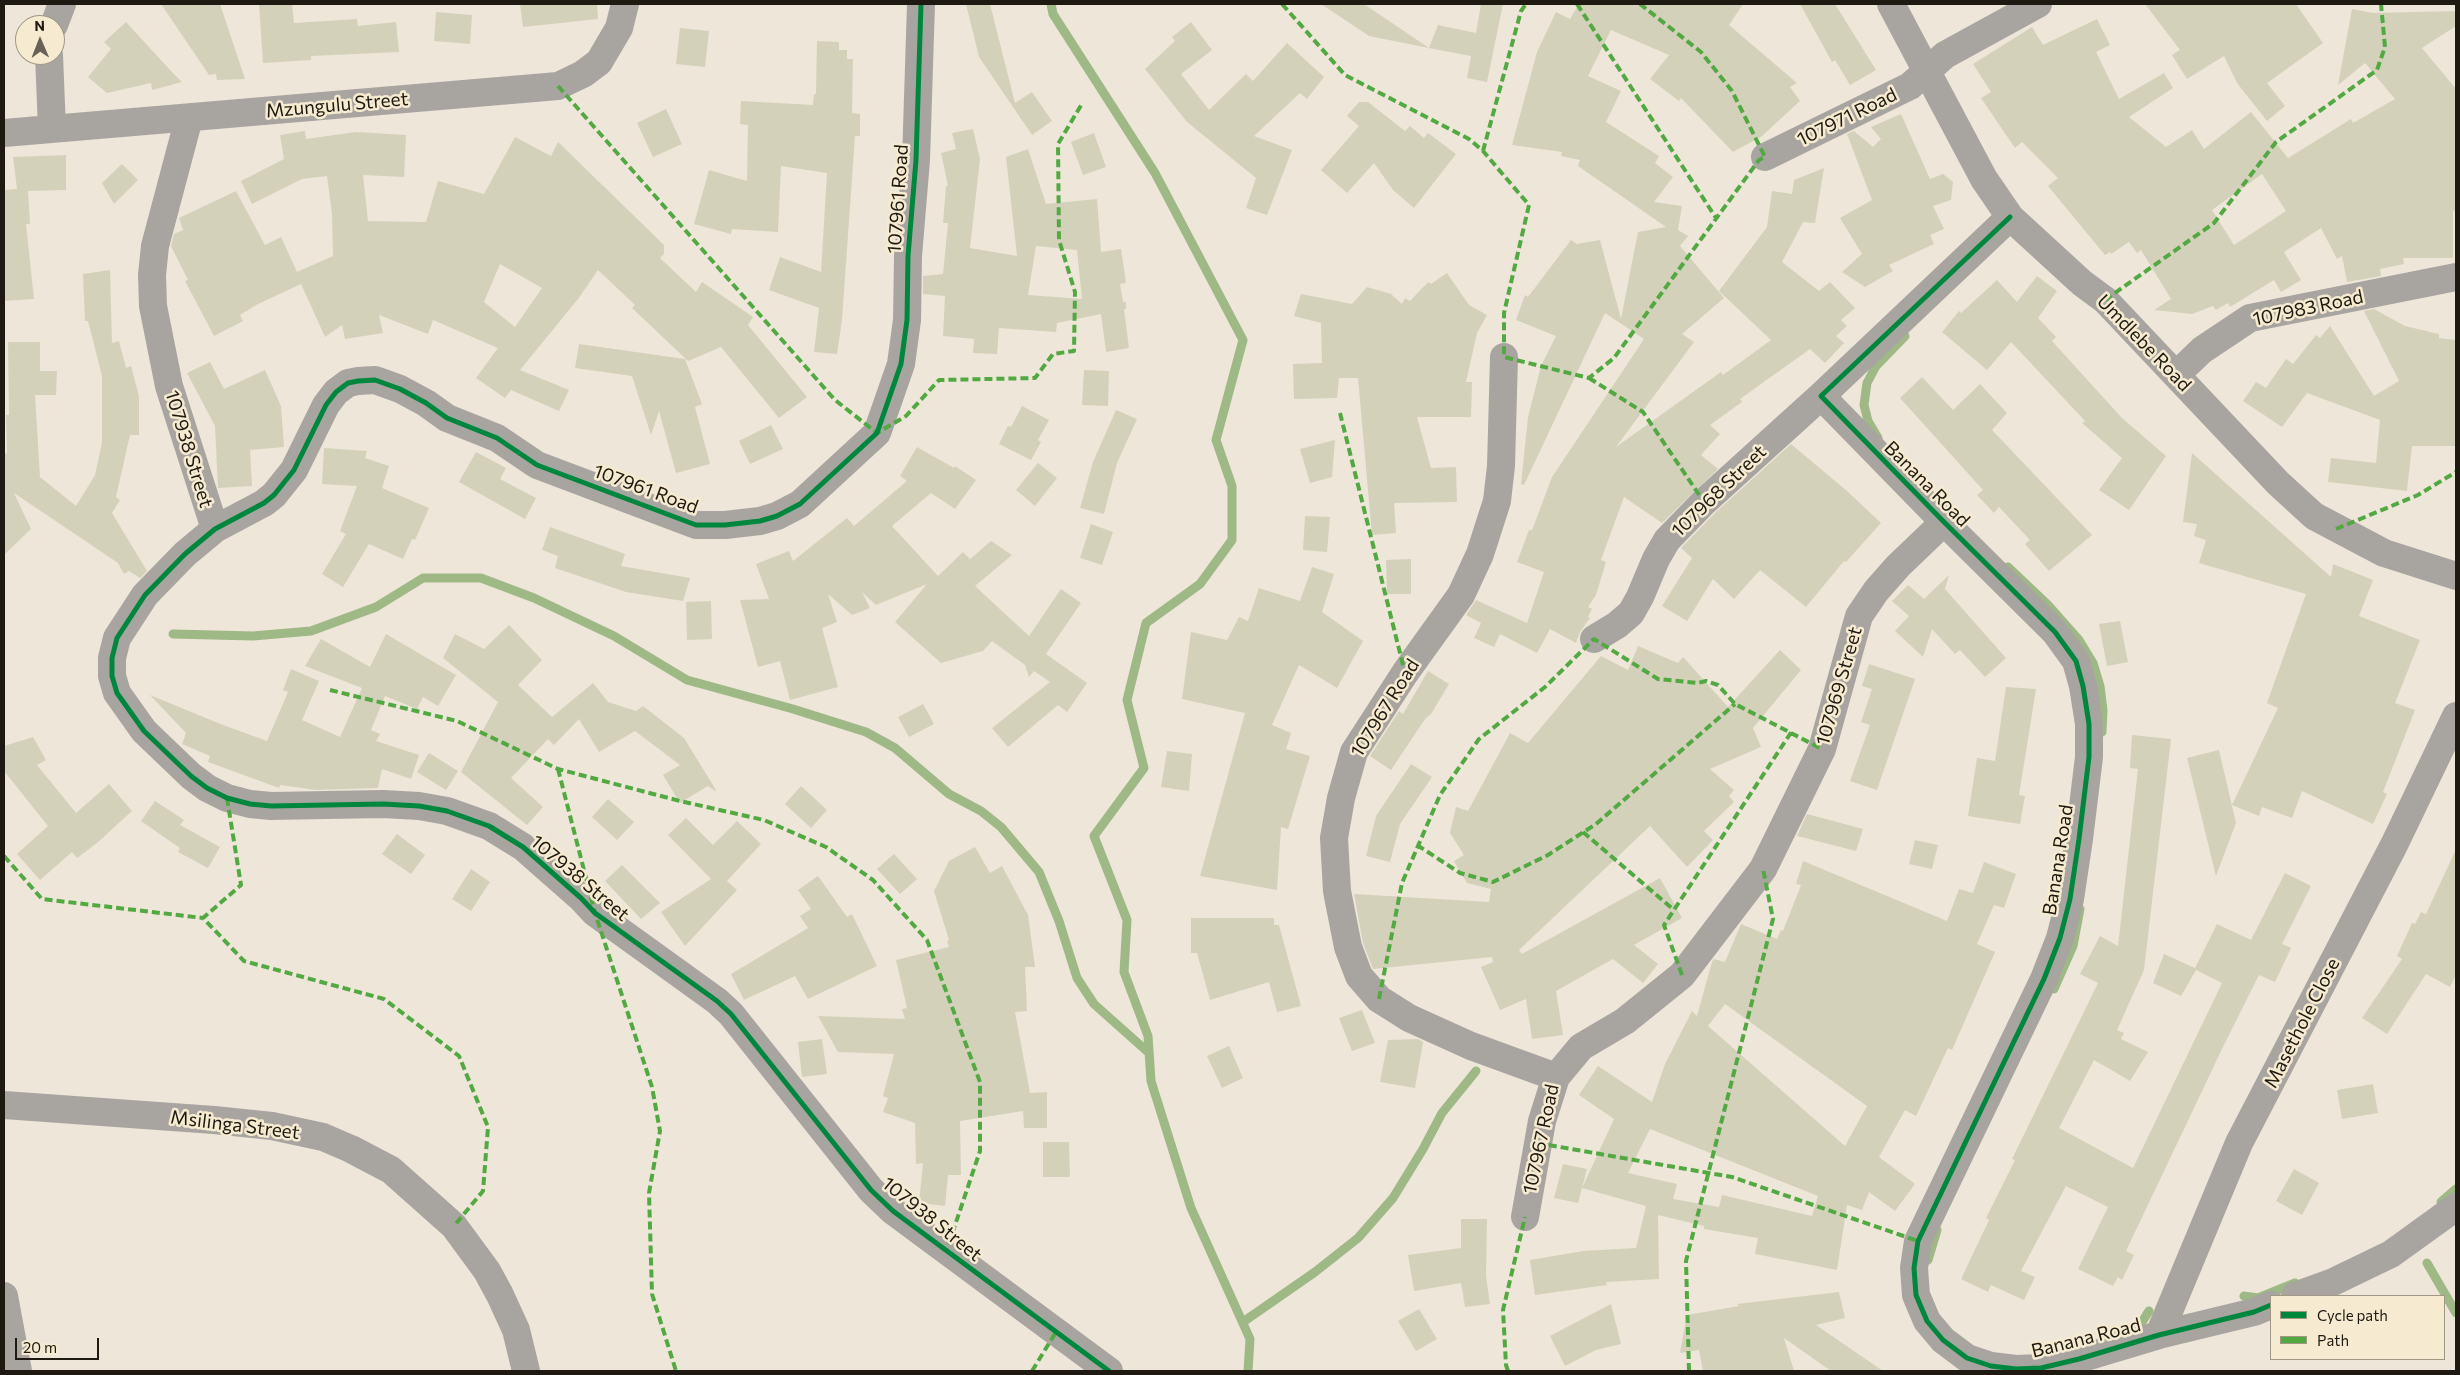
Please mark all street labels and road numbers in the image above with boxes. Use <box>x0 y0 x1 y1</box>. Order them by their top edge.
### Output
street label: 107971 Road <box>1793 83 1901 151</box>
street label: Mzungulu Street <box>265 87 409 123</box>
street label: 107961 Road <box>883 144 913 254</box>
street label: 107983 Road <box>2251 285 2365 331</box>
street label: Umdlebe Road <box>2092 290 2196 396</box>
street label: 107938 Street <box>160 388 218 510</box>
street label: Banana Road <box>1879 436 1975 532</box>
street label: 107968 Street <box>1667 440 1771 542</box>
street label: 107961 Road <box>591 460 701 518</box>
street label: 107969 Street <box>1811 624 1867 748</box>
street label: 107967 Road <box>1346 655 1424 761</box>
street label: Banana Road <box>2038 803 2078 917</box>
street label: 107938 Street <box>526 830 634 926</box>
street label: Masethole Close <box>2259 954 2345 1092</box>
street label: 107967 Road <box>1518 1082 1564 1196</box>
street label: Msilinga Street <box>169 1106 301 1144</box>
street label: 107938 Street <box>878 1172 986 1266</box>
street label: Banana Road <box>2029 1313 2143 1363</box>

